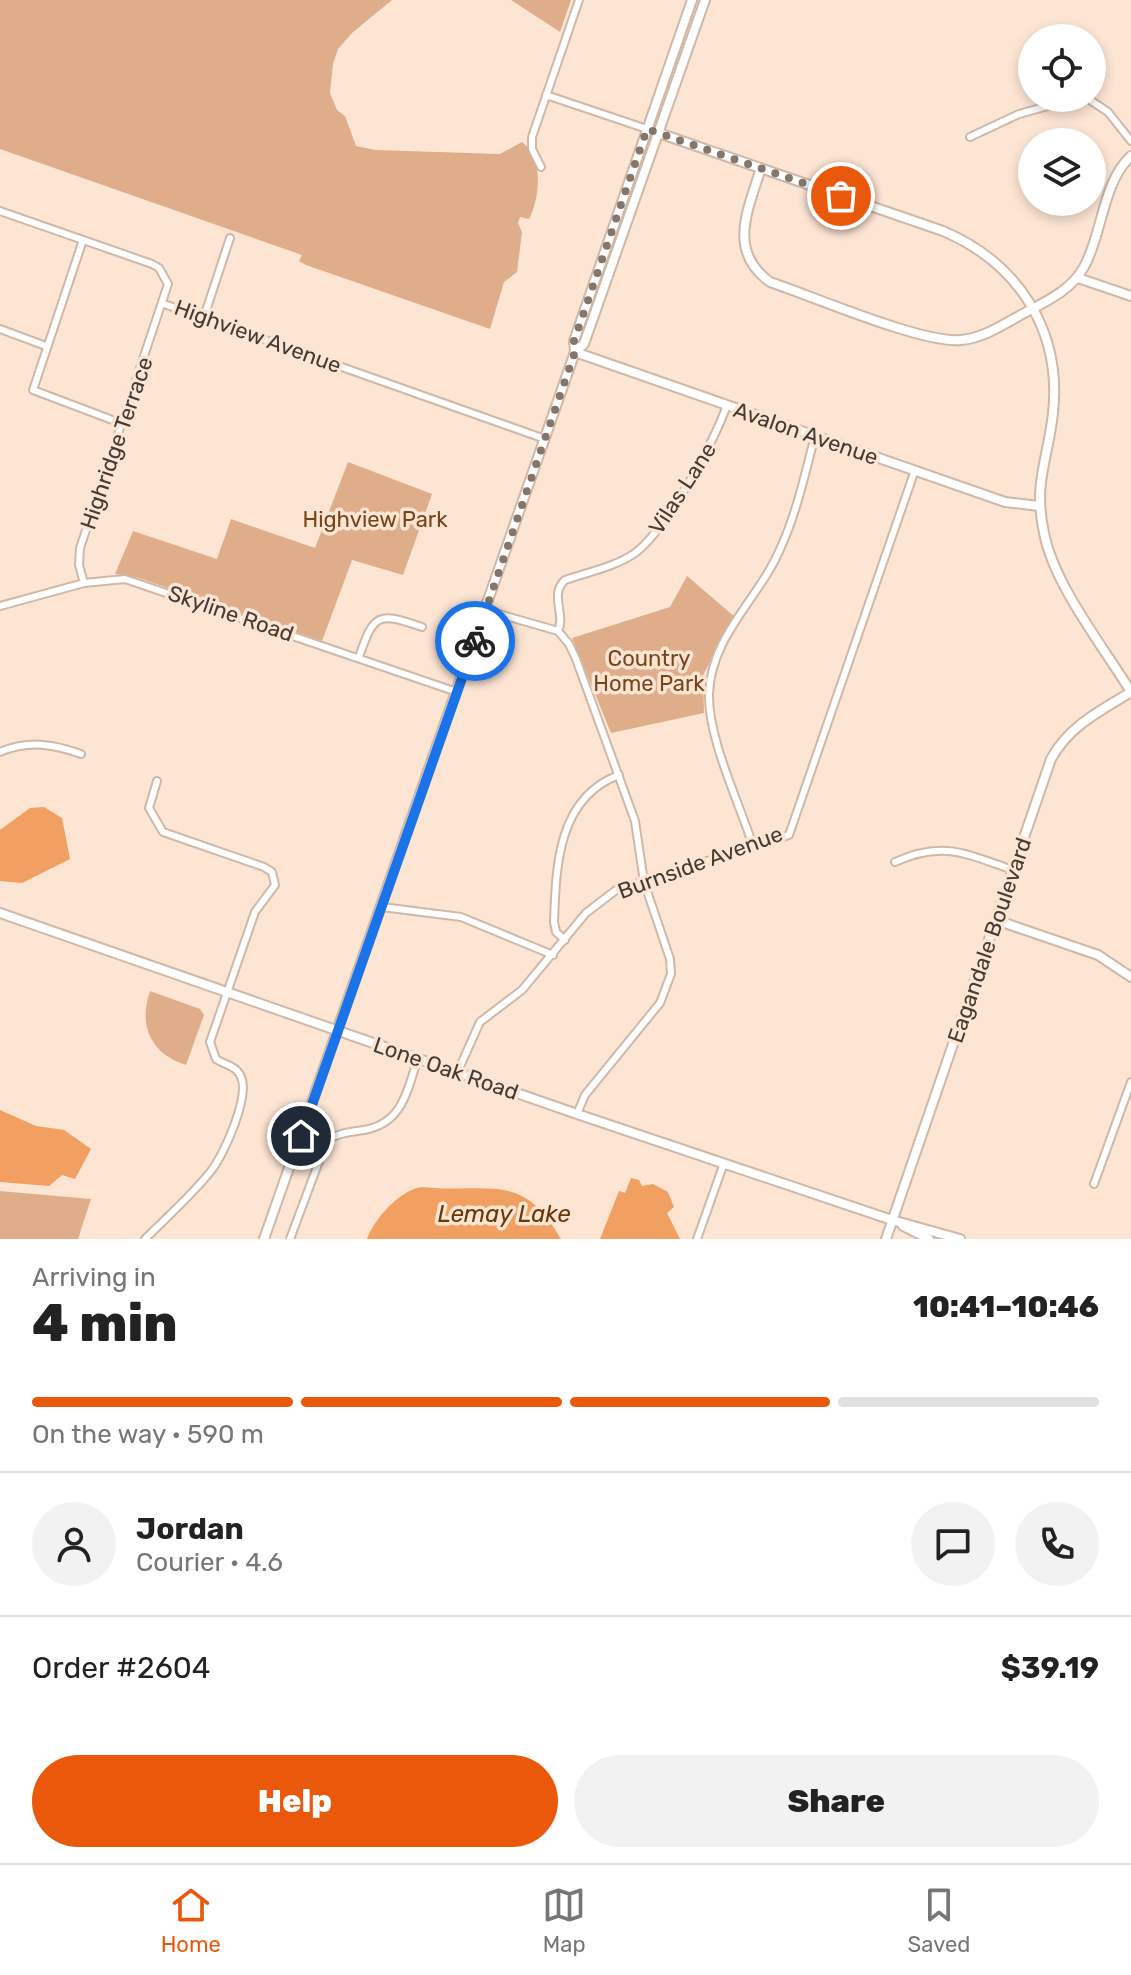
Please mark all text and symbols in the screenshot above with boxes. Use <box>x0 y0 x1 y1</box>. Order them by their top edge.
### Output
map controls <box>1018 24 1106 216</box>
button: locate <box>1018 24 1106 112</box>
button: layers <box>1018 128 1106 216</box>
pin <box>807 162 875 230</box>
icon: bag <box>819 174 863 218</box>
street label: Highview Avenue <box>171 294 345 379</box>
street label: Highridge Terrace <box>74 353 159 533</box>
street label: Avalon Avenue <box>730 396 882 471</box>
street label: Vilas Lane <box>643 437 722 539</box>
park label: Highview Park <box>302 506 448 533</box>
street label: Skyline Road <box>164 579 297 648</box>
courier <box>435 601 515 681</box>
icon: bike <box>453 619 497 663</box>
park label: Country Home Park <box>593 645 705 697</box>
street label: Burnside Avenue <box>614 820 786 905</box>
street label: Eagandale Boulevard <box>942 834 1037 1046</box>
street label: Lone Oak Road <box>370 1031 522 1106</box>
pin <box>267 1102 335 1170</box>
icon: home <box>279 1114 323 1158</box>
water label: Lemay Lake <box>437 1200 571 1228</box>
text: Arriving in <box>32 1262 156 1293</box>
text: 10:41–10:46 <box>913 1289 1099 1325</box>
text: 4 min <box>32 1292 178 1354</box>
text: On the way · 590 m <box>32 1419 264 1450</box>
button: person <box>32 1502 116 1586</box>
button: chat <box>911 1502 995 1586</box>
button: phone <box>1015 1502 1099 1586</box>
text: Jordan <box>136 1511 244 1547</box>
text: Courier · 4.6 <box>136 1547 283 1578</box>
text: Order #2604 <box>32 1650 210 1686</box>
text: $39.19 <box>1001 1650 1099 1686</box>
button: Help <box>32 1755 558 1847</box>
button: Share <box>574 1755 1099 1847</box>
tab: Home <box>161 1883 221 1958</box>
tab: Map <box>542 1883 586 1958</box>
tab: Saved <box>908 1883 970 1958</box>

